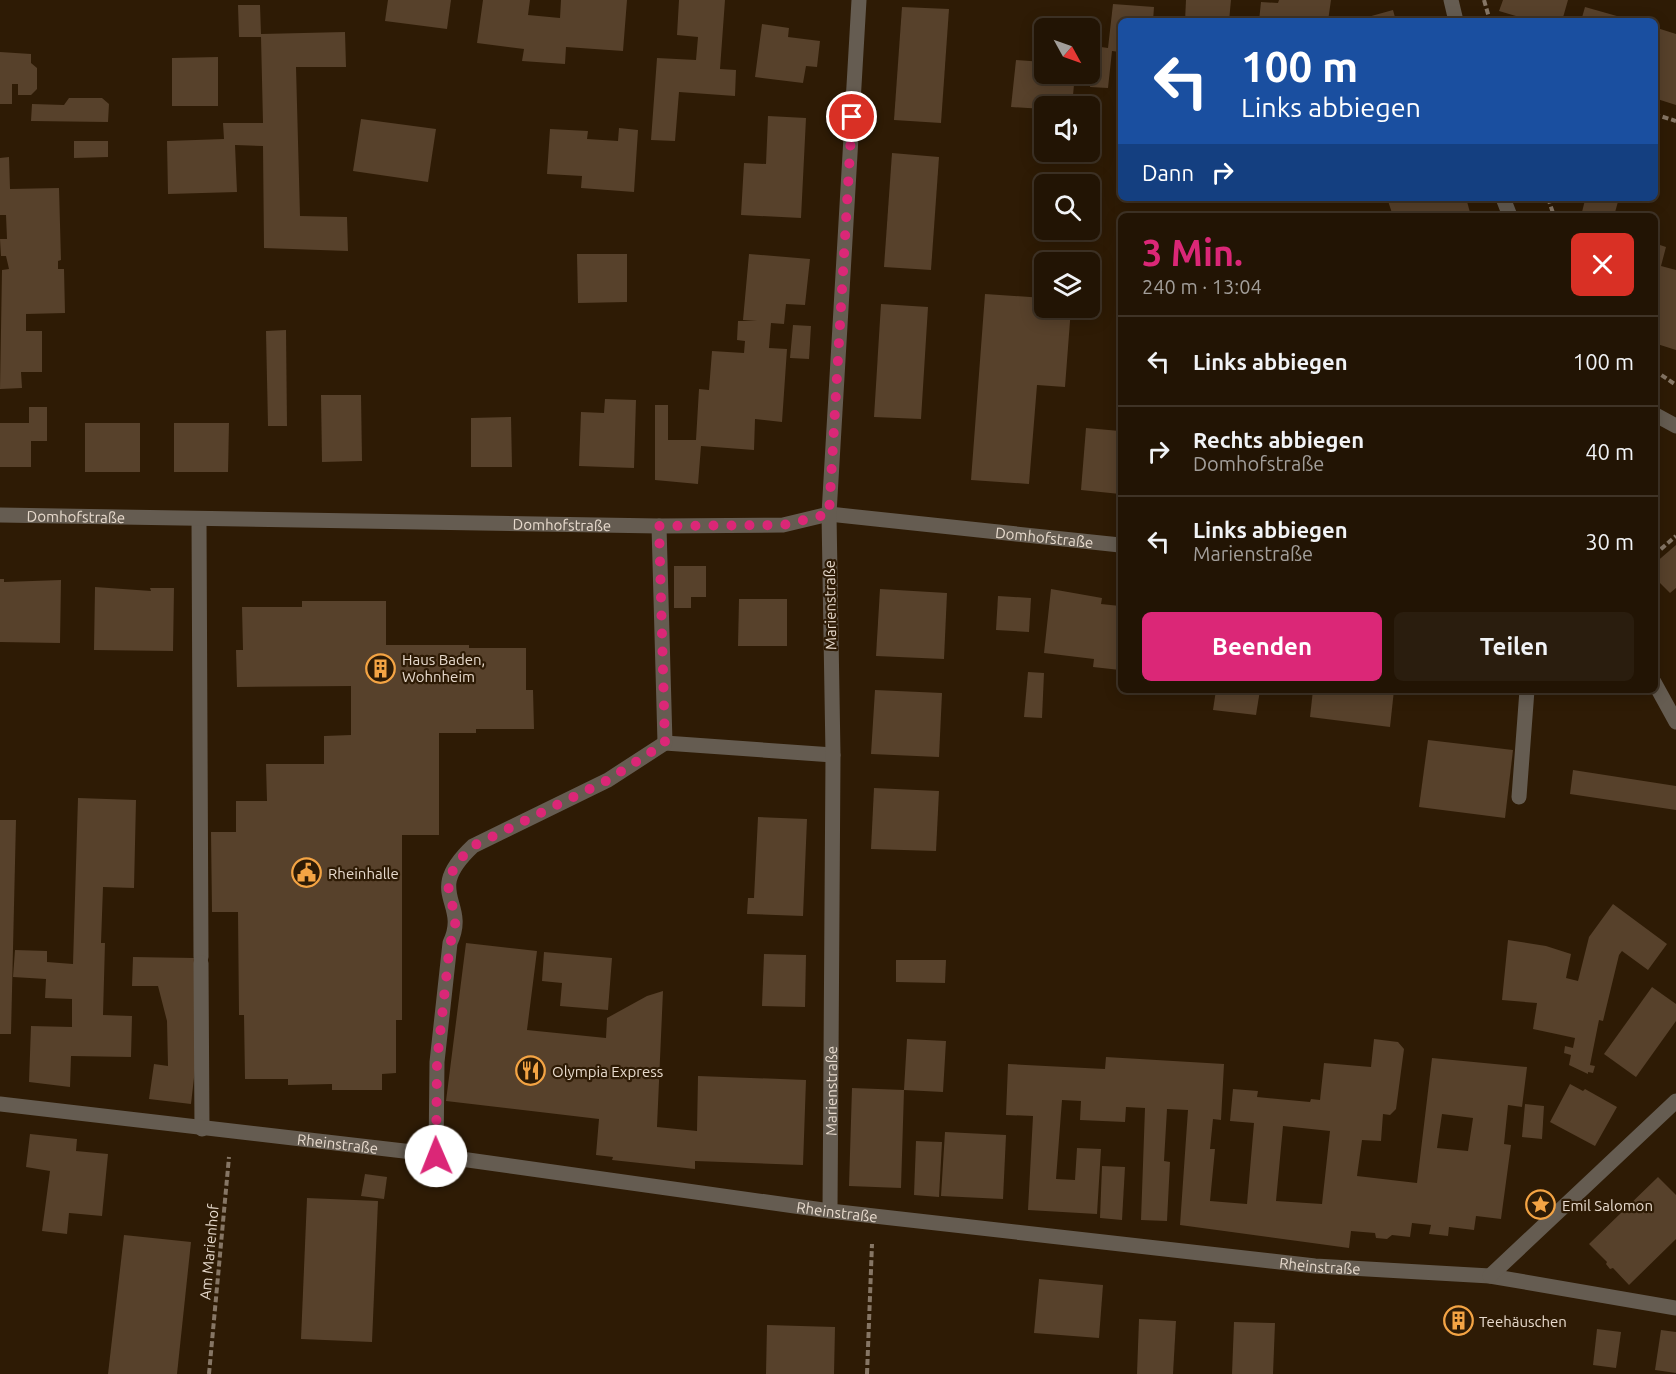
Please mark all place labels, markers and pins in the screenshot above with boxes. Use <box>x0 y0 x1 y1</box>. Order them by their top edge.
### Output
pin <box>826 91 877 142</box>
place label: Haus Baden, Wohnheim <box>402 651 485 685</box>
building icon: Haus Baden, Wohnheim <box>365 652 397 684</box>
public building icon: Rheinhalle <box>291 857 323 889</box>
place label: Rheinhalle <box>328 865 399 882</box>
restaurant icon: Olympia Express <box>515 1055 547 1087</box>
place label: Olympia Express <box>552 1063 663 1080</box>
place icon: Emil Salomon <box>1525 1189 1557 1221</box>
place label: Emil Salomon <box>1562 1197 1653 1214</box>
building icon: Teehäuschen <box>1442 1305 1474 1337</box>
place label: Teehäuschen <box>1479 1313 1567 1330</box>

